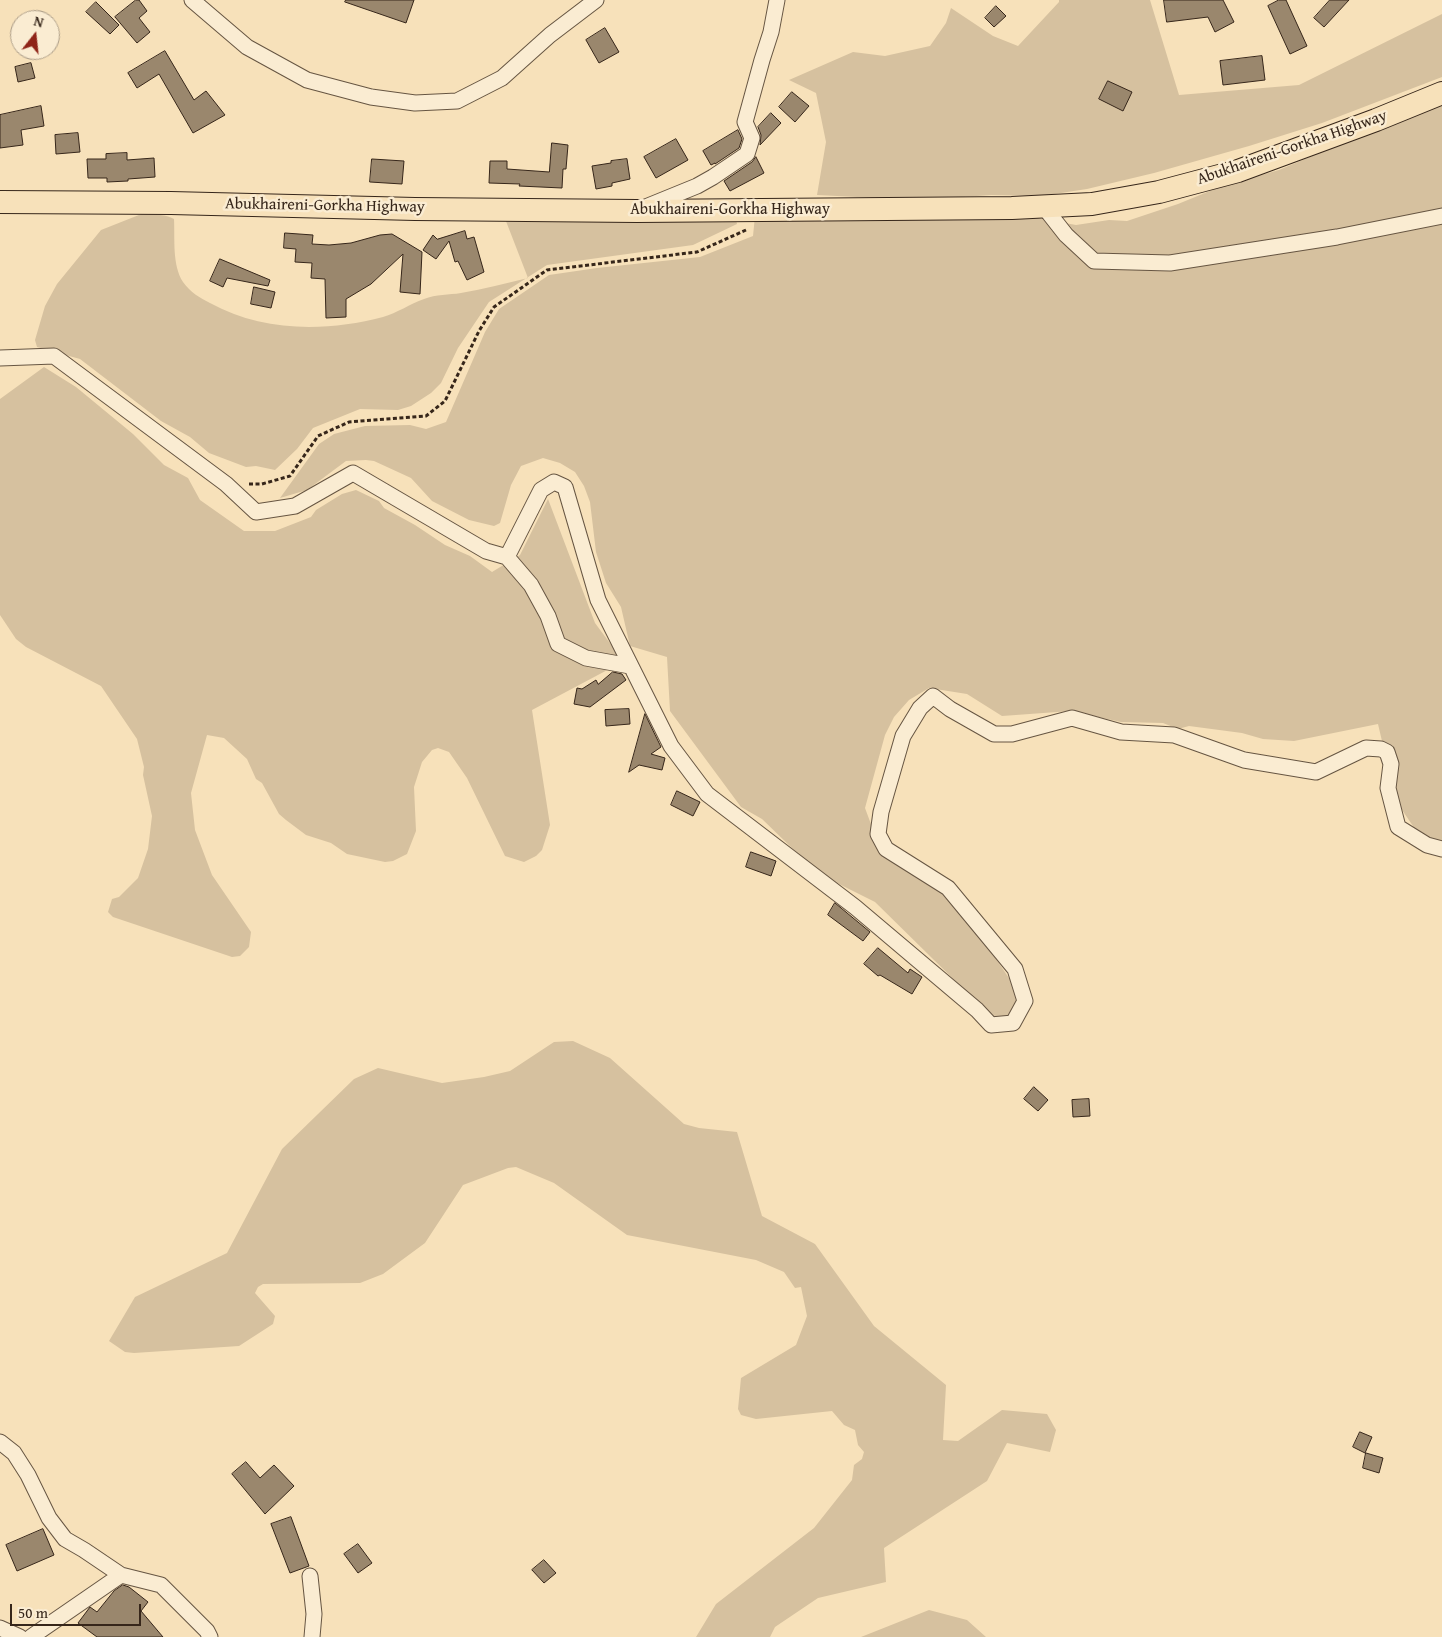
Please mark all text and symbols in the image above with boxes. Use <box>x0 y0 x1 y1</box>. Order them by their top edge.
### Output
north arrow <box>10 10 60 60</box>
text: N <box>32 11 46 32</box>
street label: Abukhaireni-Gorkha Highway <box>1194 106 1390 190</box>
street label: Abukhaireni-Gorkha Highway <box>225 195 425 217</box>
street label: Abukhaireni-Gorkha Highway <box>630 200 830 220</box>
scale bar <box>12 1594 144 1626</box>
text: 50 m <box>18 1602 48 1623</box>

